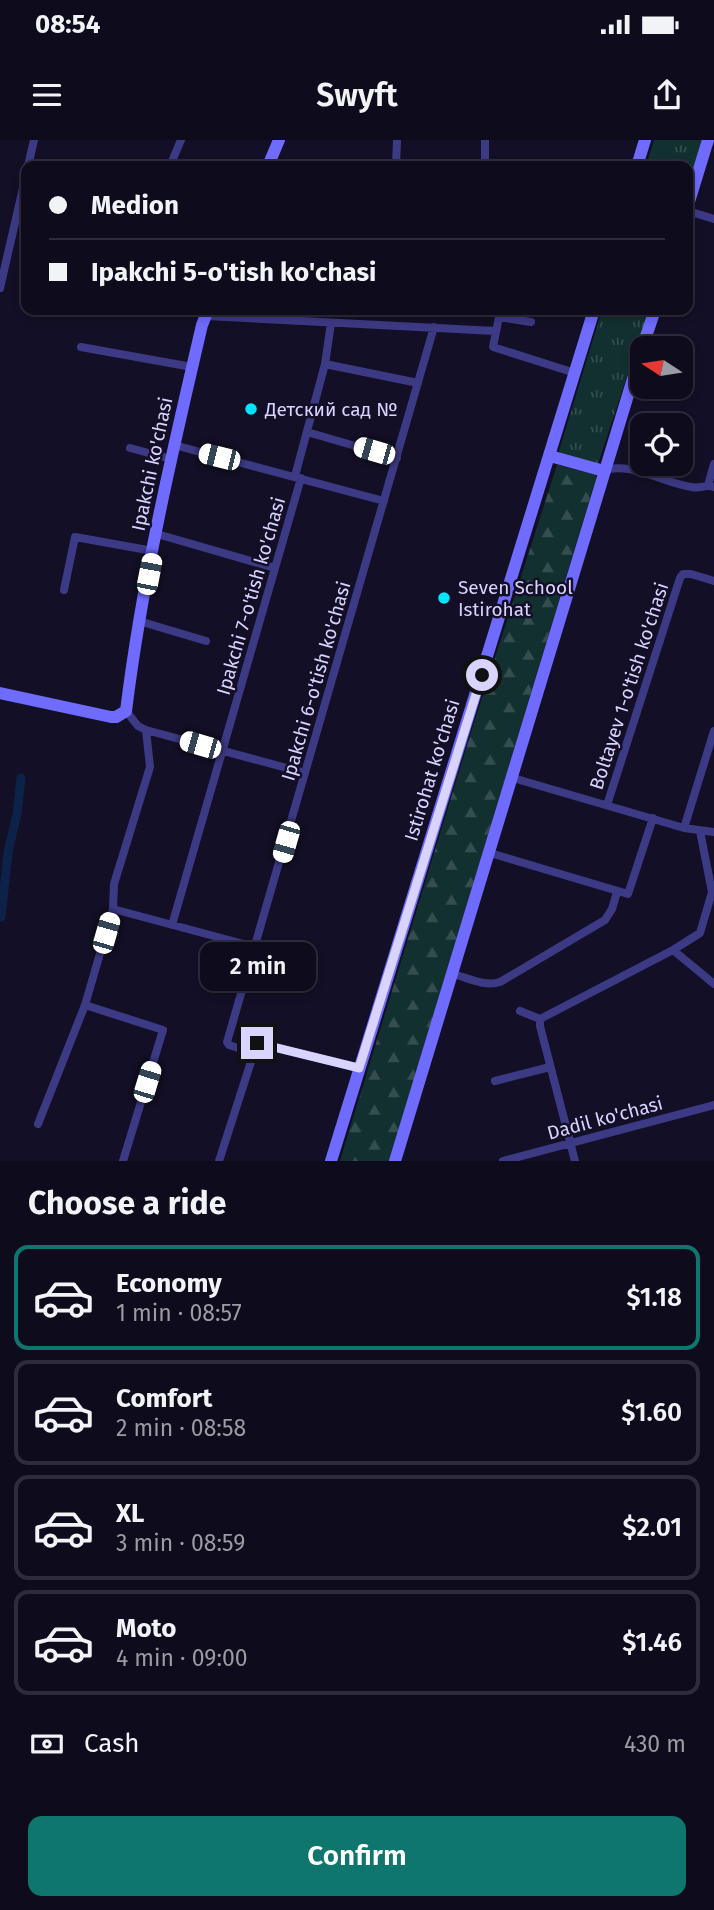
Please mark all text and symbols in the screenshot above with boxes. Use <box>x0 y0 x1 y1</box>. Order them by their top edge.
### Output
text: 08:54 <box>35 9 100 40</box>
icon: menu <box>28 76 66 114</box>
text: Swyft <box>316 76 398 114</box>
icon: share <box>648 76 686 114</box>
text: Medion <box>91 190 179 221</box>
text: Ipakchi 5-o'tish ko'chasi <box>91 257 376 288</box>
north arrow <box>630 336 693 399</box>
map controls <box>630 336 693 476</box>
street label: Ipakchi ko'chasi <box>127 395 177 533</box>
place label: Детский сад № <box>264 398 398 421</box>
marker: Детский сад № <box>243 401 259 417</box>
button: locate <box>630 413 693 476</box>
car <box>351 435 398 467</box>
car <box>197 442 242 472</box>
street label: Ipakchi 7-o'tish ko'chasi <box>212 494 290 698</box>
car <box>135 551 164 597</box>
place label: Seven School Istirohat <box>458 576 573 621</box>
street label: Ipakchi 6-o'tish ko'chasi <box>276 579 356 783</box>
street label: Boltayev 1-o'tish ko'chasi <box>585 580 673 792</box>
marker: Seven School Istirohat <box>436 590 452 606</box>
route start <box>466 659 498 691</box>
street label: Istirohat ko'chasi <box>400 696 464 844</box>
car <box>177 729 224 761</box>
car <box>271 819 302 865</box>
car <box>91 910 122 956</box>
callout: 2 min <box>199 942 315 990</box>
text: 2 min <box>230 952 286 980</box>
route end <box>241 1027 273 1059</box>
car <box>131 1059 164 1105</box>
street label: Dadil ko'chasi <box>545 1092 665 1144</box>
text: Choose a ride <box>28 1184 226 1222</box>
icon: car <box>32 1266 95 1329</box>
text: Economy <box>116 1268 222 1299</box>
text: $1.18 <box>626 1282 682 1313</box>
text: 1 min · 08:57 <box>116 1299 242 1327</box>
icon: car <box>32 1381 95 1444</box>
text: Comfort <box>116 1383 212 1414</box>
text: $1.60 <box>621 1397 682 1428</box>
text: 2 min · 08:58 <box>116 1414 246 1442</box>
icon: car <box>32 1496 95 1559</box>
text: XL <box>116 1498 144 1529</box>
text: $2.01 <box>623 1512 682 1543</box>
text: 3 min · 08:59 <box>116 1529 245 1557</box>
icon: car <box>32 1611 95 1674</box>
text: Moto <box>116 1613 176 1644</box>
text: $1.46 <box>622 1627 682 1658</box>
text: 4 min · 09:00 <box>116 1644 248 1672</box>
icon: cash <box>28 1725 66 1763</box>
text: Cash <box>84 1728 140 1759</box>
text: 430 m <box>624 1730 686 1758</box>
button: Confirm <box>28 1816 686 1896</box>

